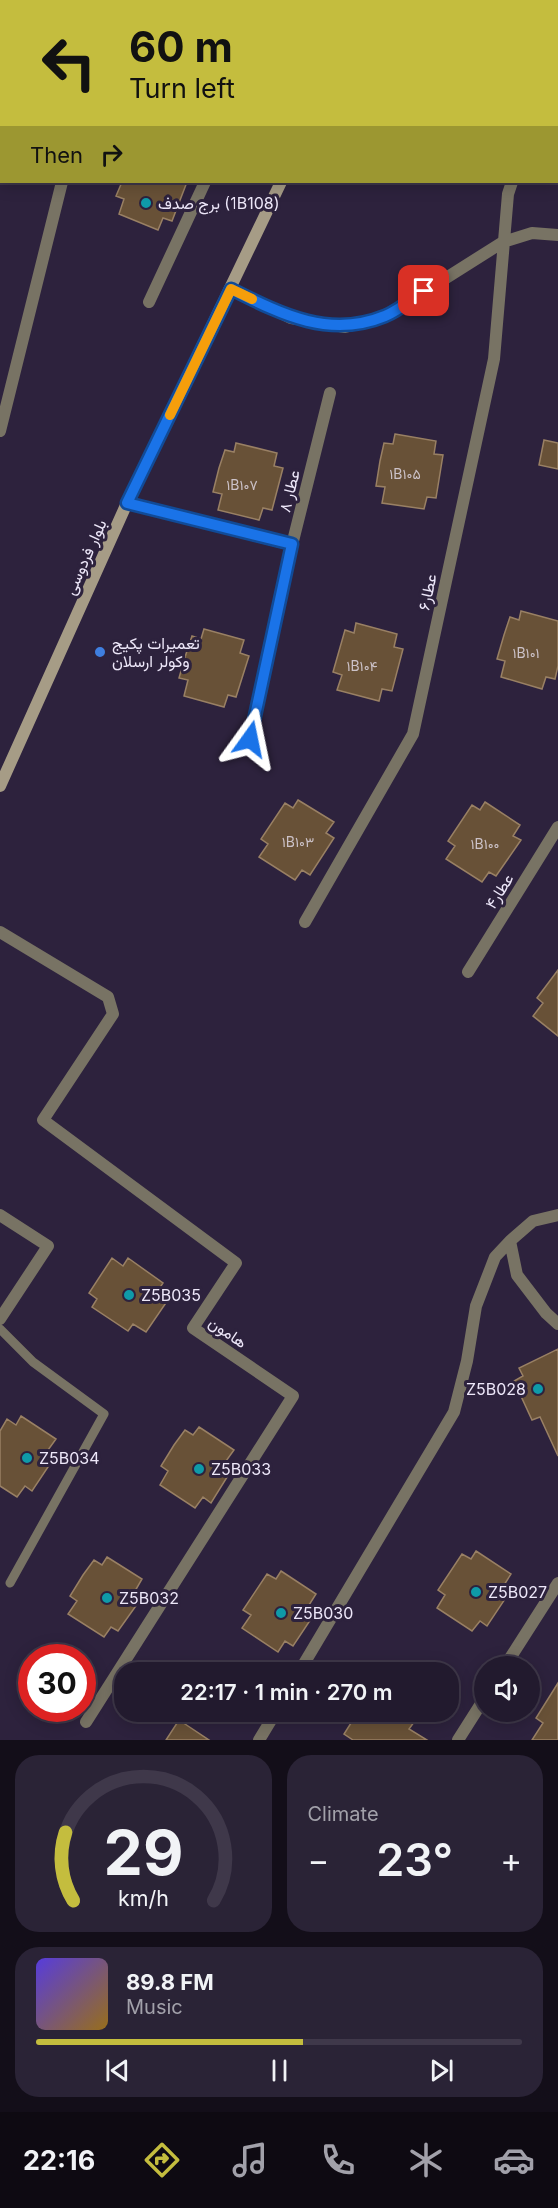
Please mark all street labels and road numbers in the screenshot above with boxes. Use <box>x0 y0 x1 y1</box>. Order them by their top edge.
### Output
street label: عطار ۸ <box>274 468 305 514</box>
street label: بلوار فردوسی <box>59 516 111 598</box>
street label: عطار۶ <box>413 572 442 612</box>
street label: عطار۴ <box>480 870 518 913</box>
street label: هامون <box>205 1312 251 1353</box>

